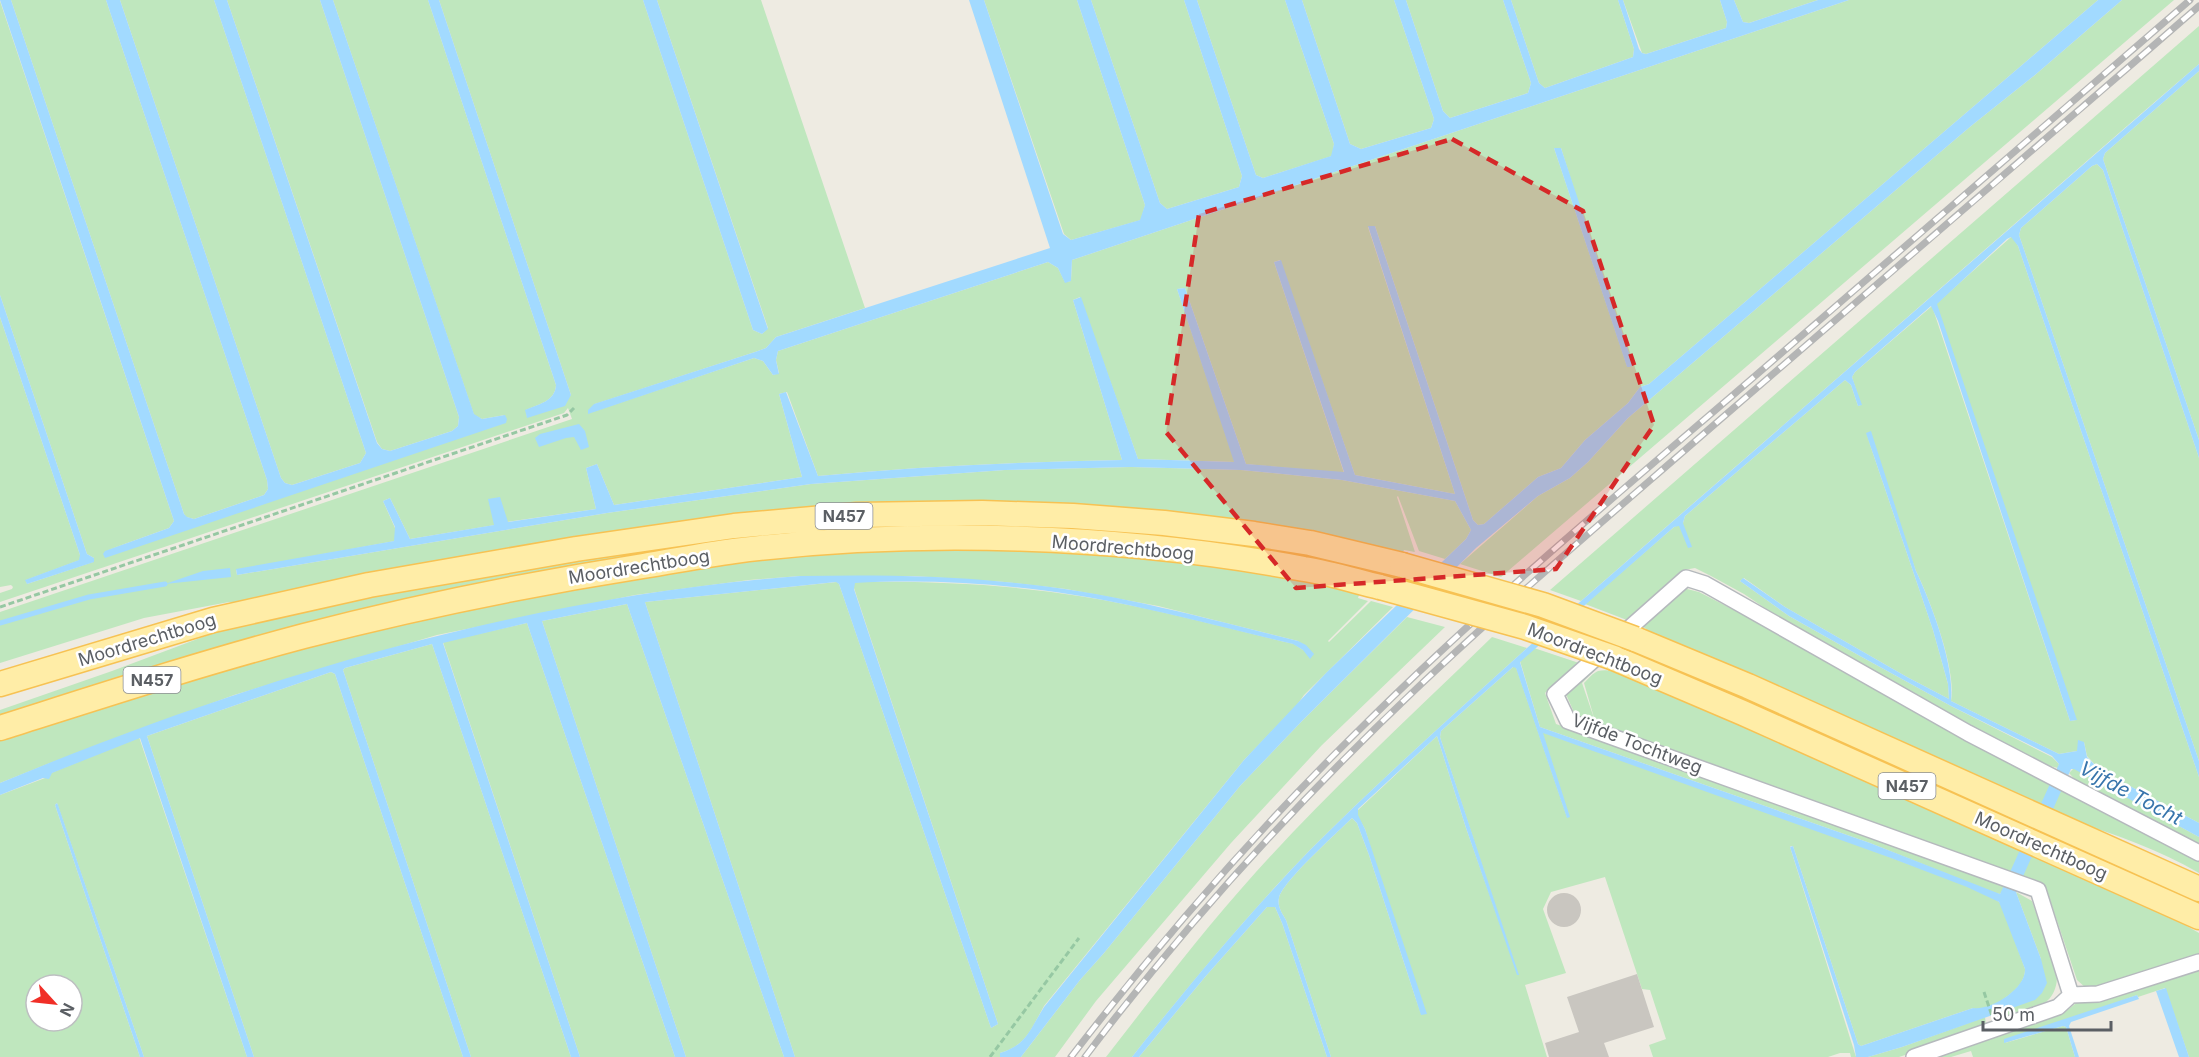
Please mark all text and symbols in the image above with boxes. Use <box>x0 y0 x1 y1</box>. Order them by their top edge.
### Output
road number: N457 <box>816 503 872 529</box>
street label: Moordrechtboog <box>1051 531 1195 564</box>
street label: Moordrechtboog <box>567 545 711 588</box>
street label: Moordrechtboog <box>76 609 218 670</box>
street label: Moordrechtboog <box>1525 618 1666 689</box>
road number: N457 <box>124 667 180 693</box>
street label: Vijfde Tochtweg <box>1569 709 1705 778</box>
water label: Vijfde Tocht <box>2075 756 2187 830</box>
road number: N457 <box>1878 773 1936 799</box>
street label: Moordrechtboog <box>1972 807 2111 884</box>
north arrow <box>24 973 84 1033</box>
scale bar <box>1983 994 2110 1032</box>
text: N <box>56 1000 79 1020</box>
text: 50 m <box>1992 1004 2035 1025</box>

